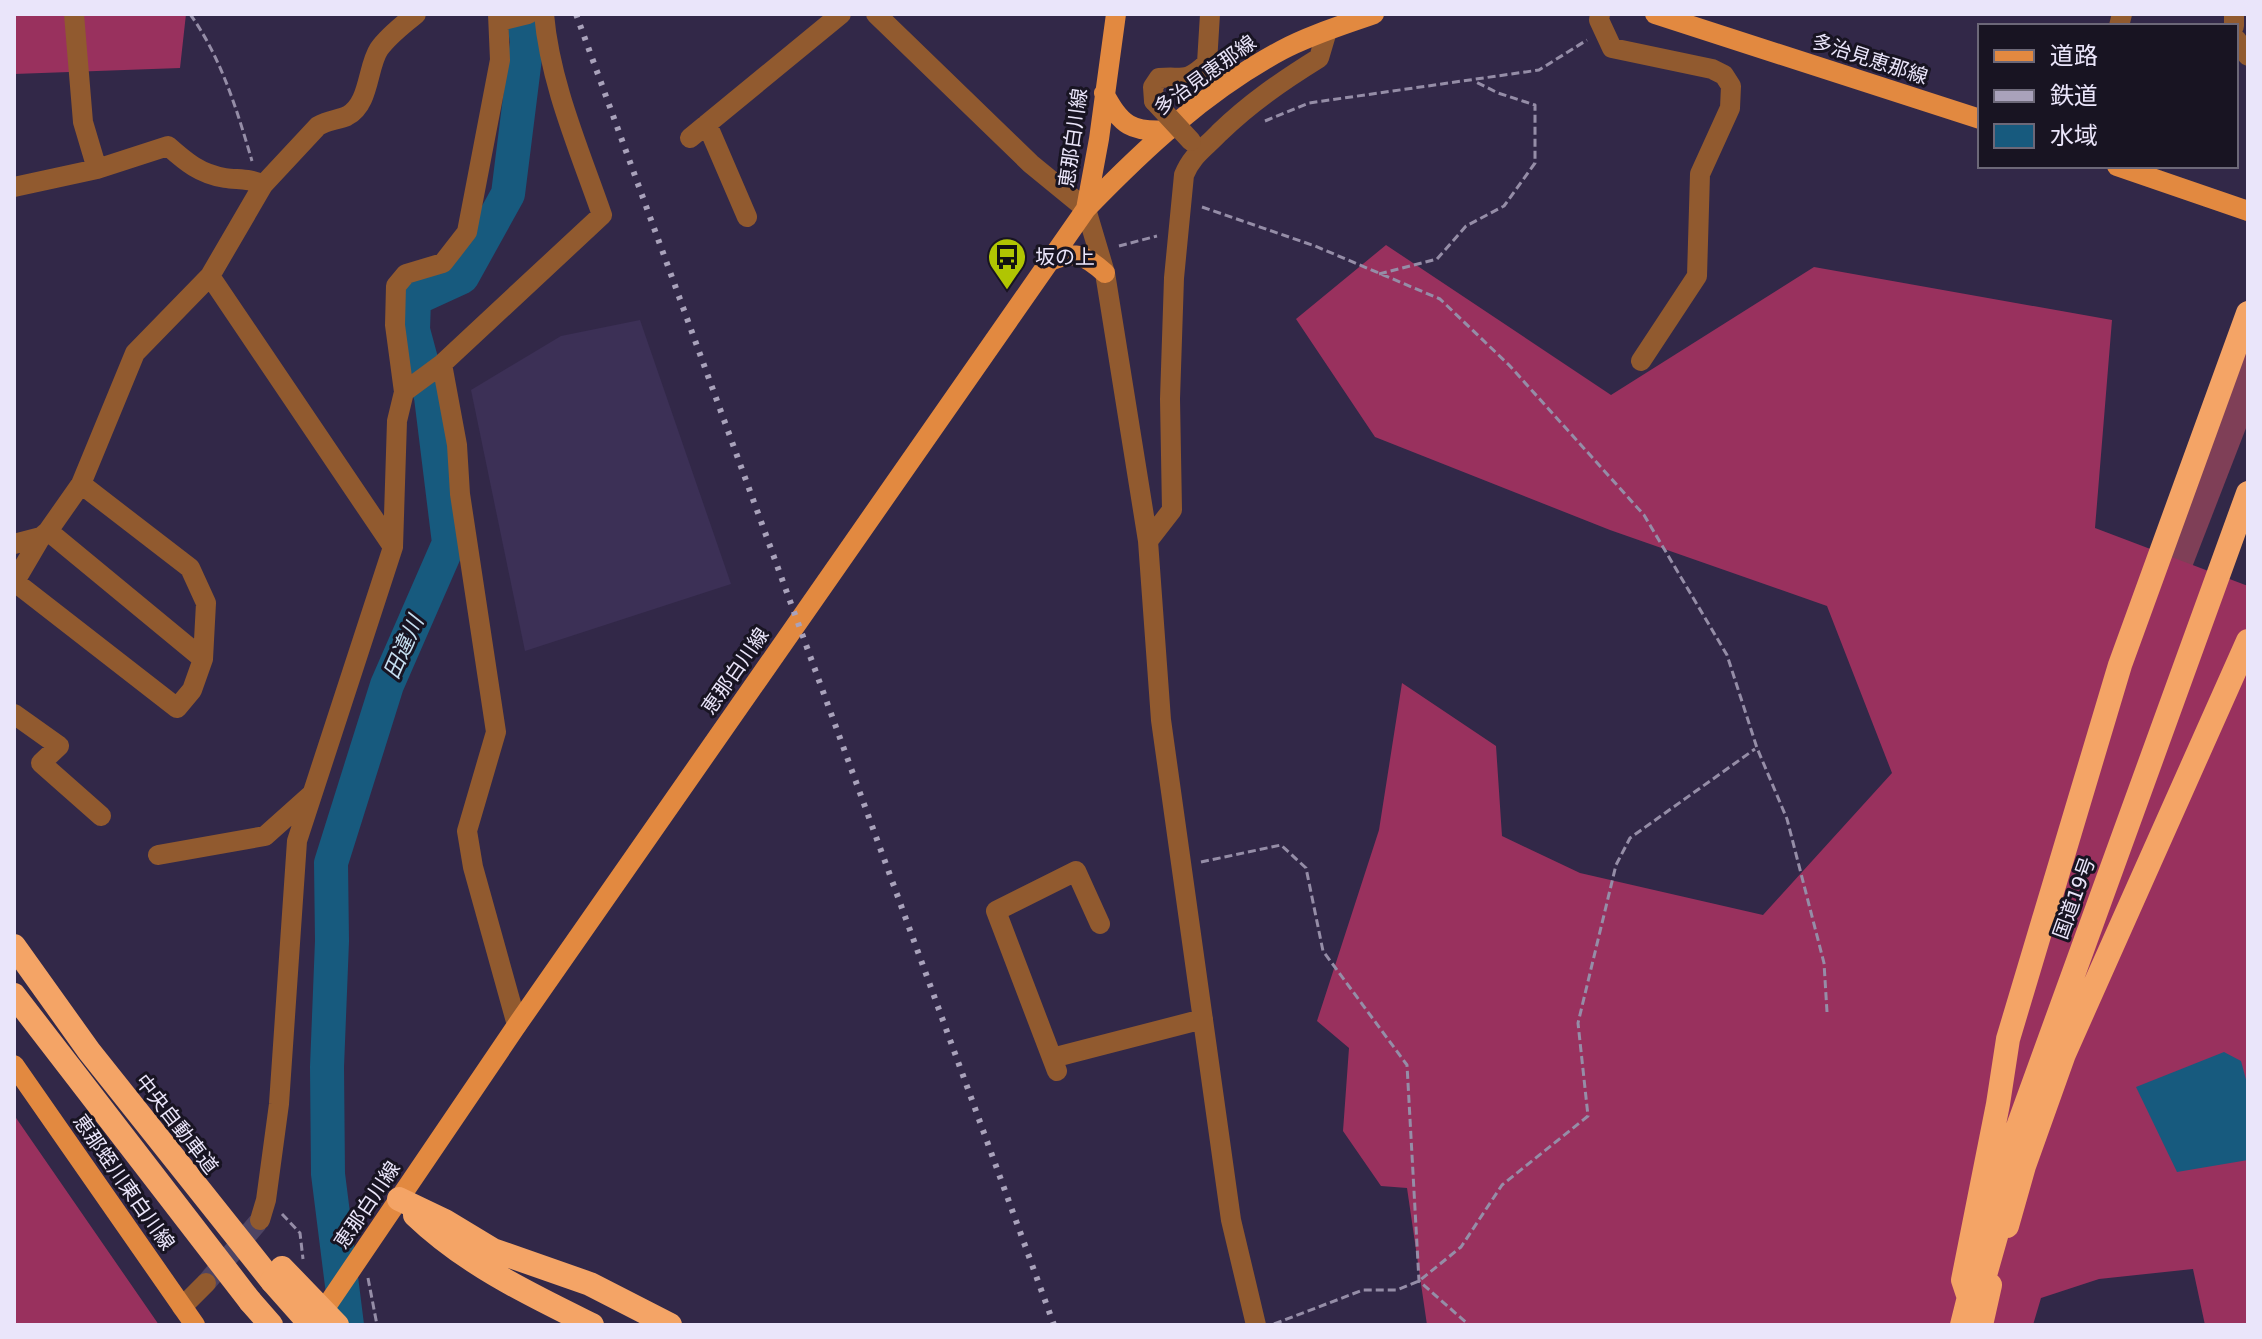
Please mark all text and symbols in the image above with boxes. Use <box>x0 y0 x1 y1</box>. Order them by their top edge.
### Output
legend <box>1978 24 2238 168</box>
street label: 多治見恵那線 <box>1809 29 1931 89</box>
street label: 多治見恵那線 <box>1149 30 1261 120</box>
text: 道路 <box>2050 42 2098 70</box>
text: 鉄道 <box>2050 82 2098 110</box>
street label: 恵那白川線 <box>1054 87 1092 189</box>
text: 水域 <box>2050 122 2098 150</box>
bus stop icon: 坂の上 <box>986 236 1028 291</box>
place label: 坂の上 <box>1035 245 1095 269</box>
water label: 田違川 <box>379 610 429 682</box>
street label: 恵那白川線 <box>696 623 774 719</box>
street label: 国道19号 <box>2048 854 2100 942</box>
street label: 中央自動車道 <box>131 1069 223 1179</box>
street label: 恵那蛭川東白川線 <box>68 1110 180 1254</box>
street label: 恵那白川線 <box>329 1157 405 1253</box>

